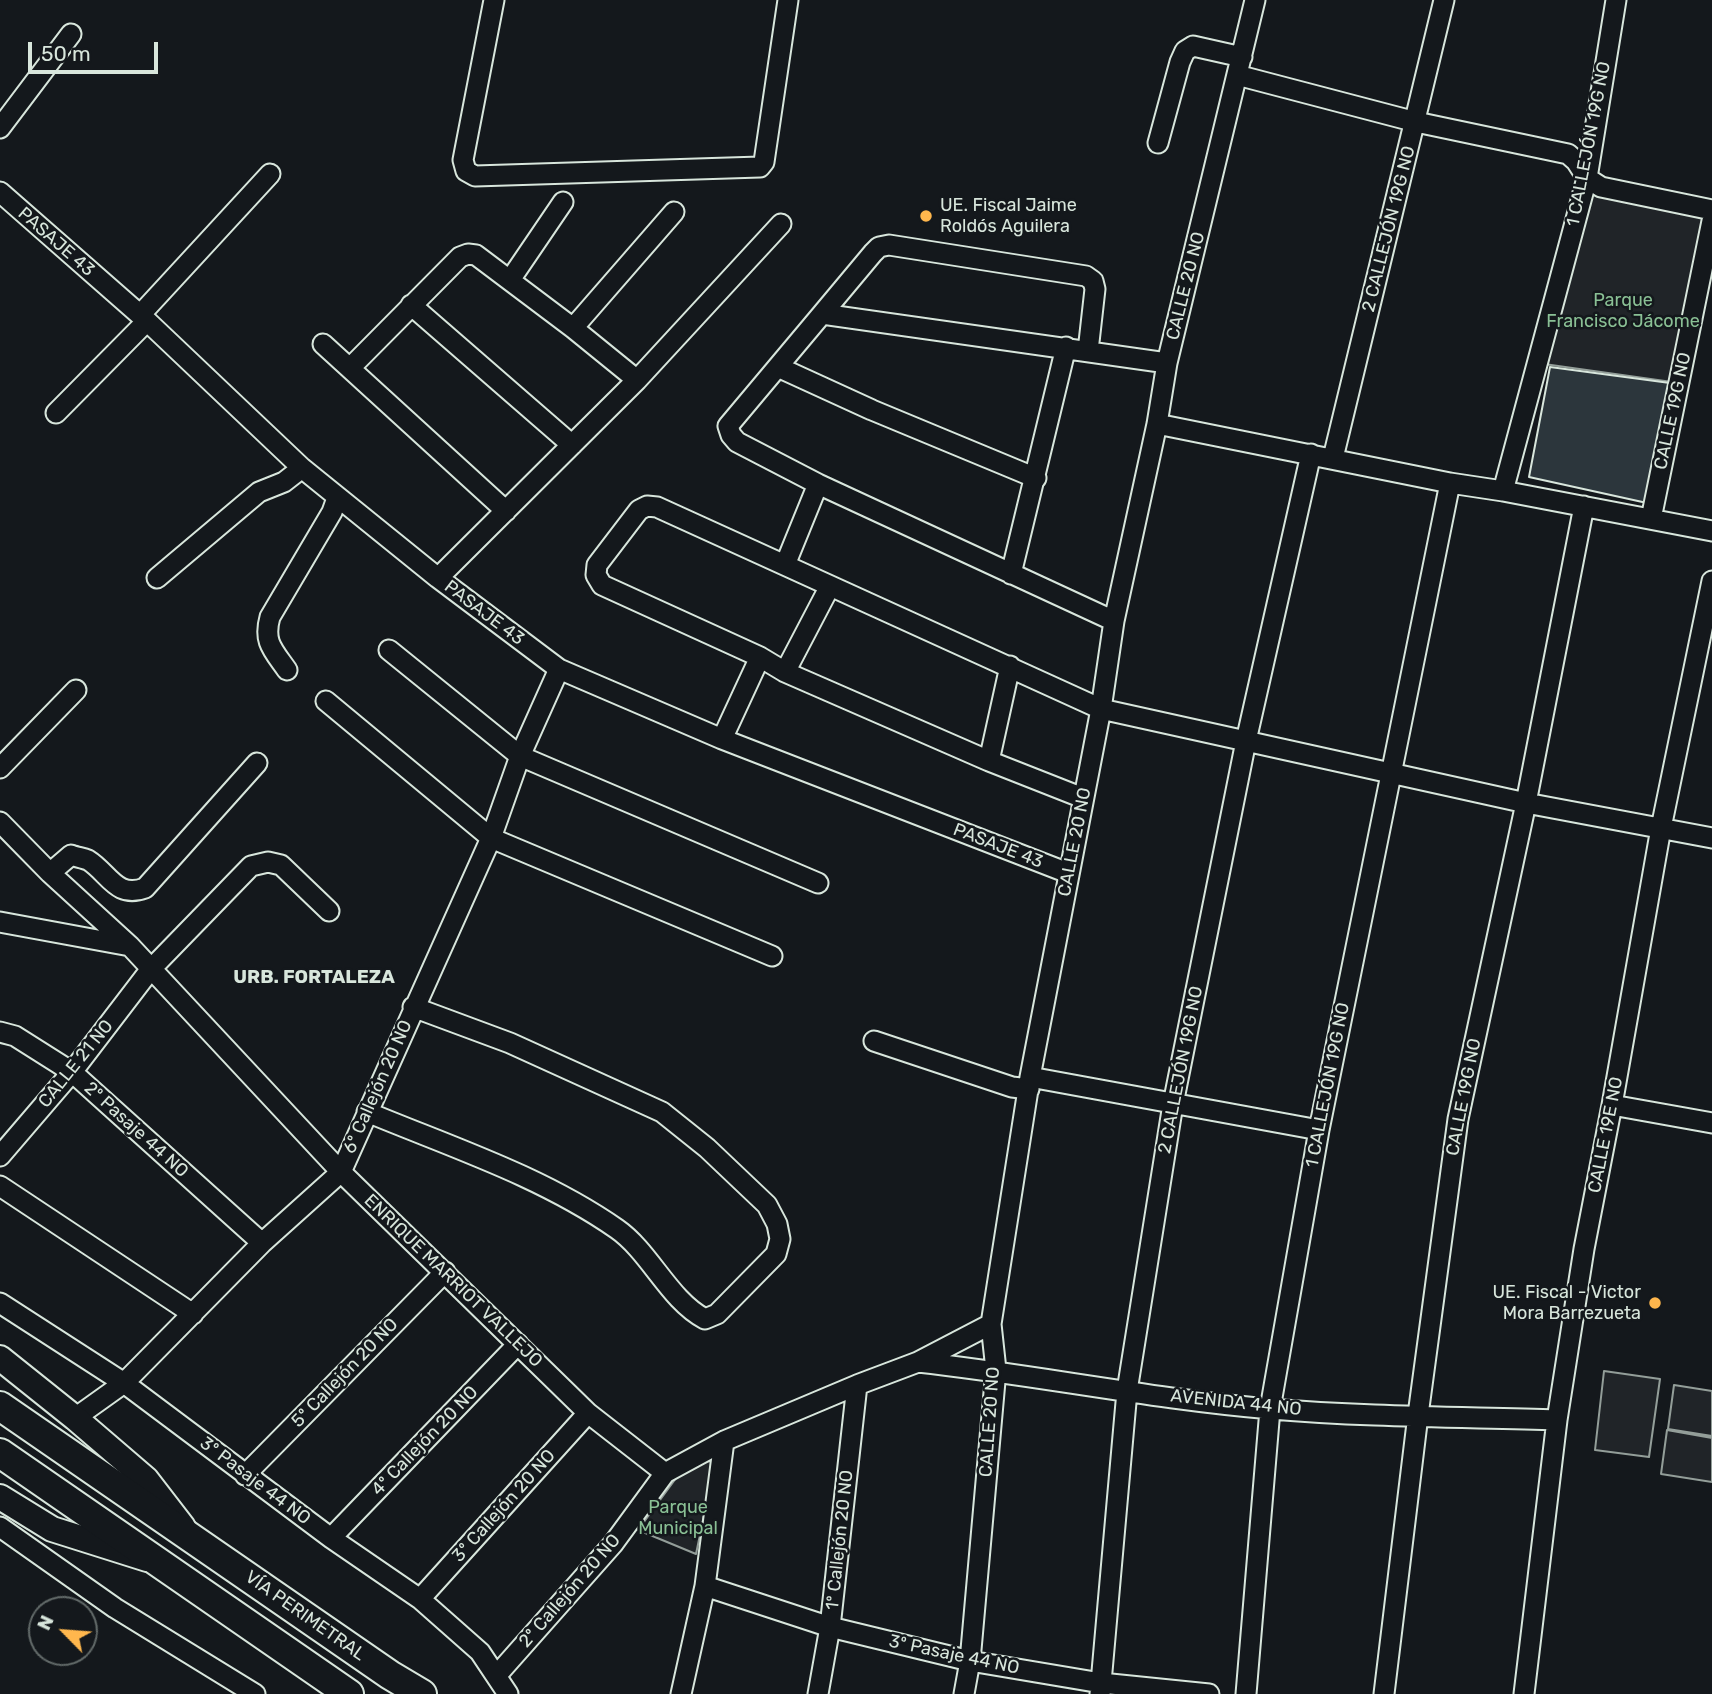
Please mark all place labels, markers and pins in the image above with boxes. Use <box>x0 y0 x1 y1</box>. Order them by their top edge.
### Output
place label: UE. Fiscal Jaime Roldós Aguilera <box>940 195 1077 238</box>
marker: UE. Fiscal Jaime Roldós Aguilera <box>918 208 934 224</box>
place label: UE. Fiscal - Victor Mora Barrezueta <box>1492 1282 1641 1324</box>
marker: UE. Fiscal - Victor Mora Barrezueta <box>1647 1295 1663 1311</box>

